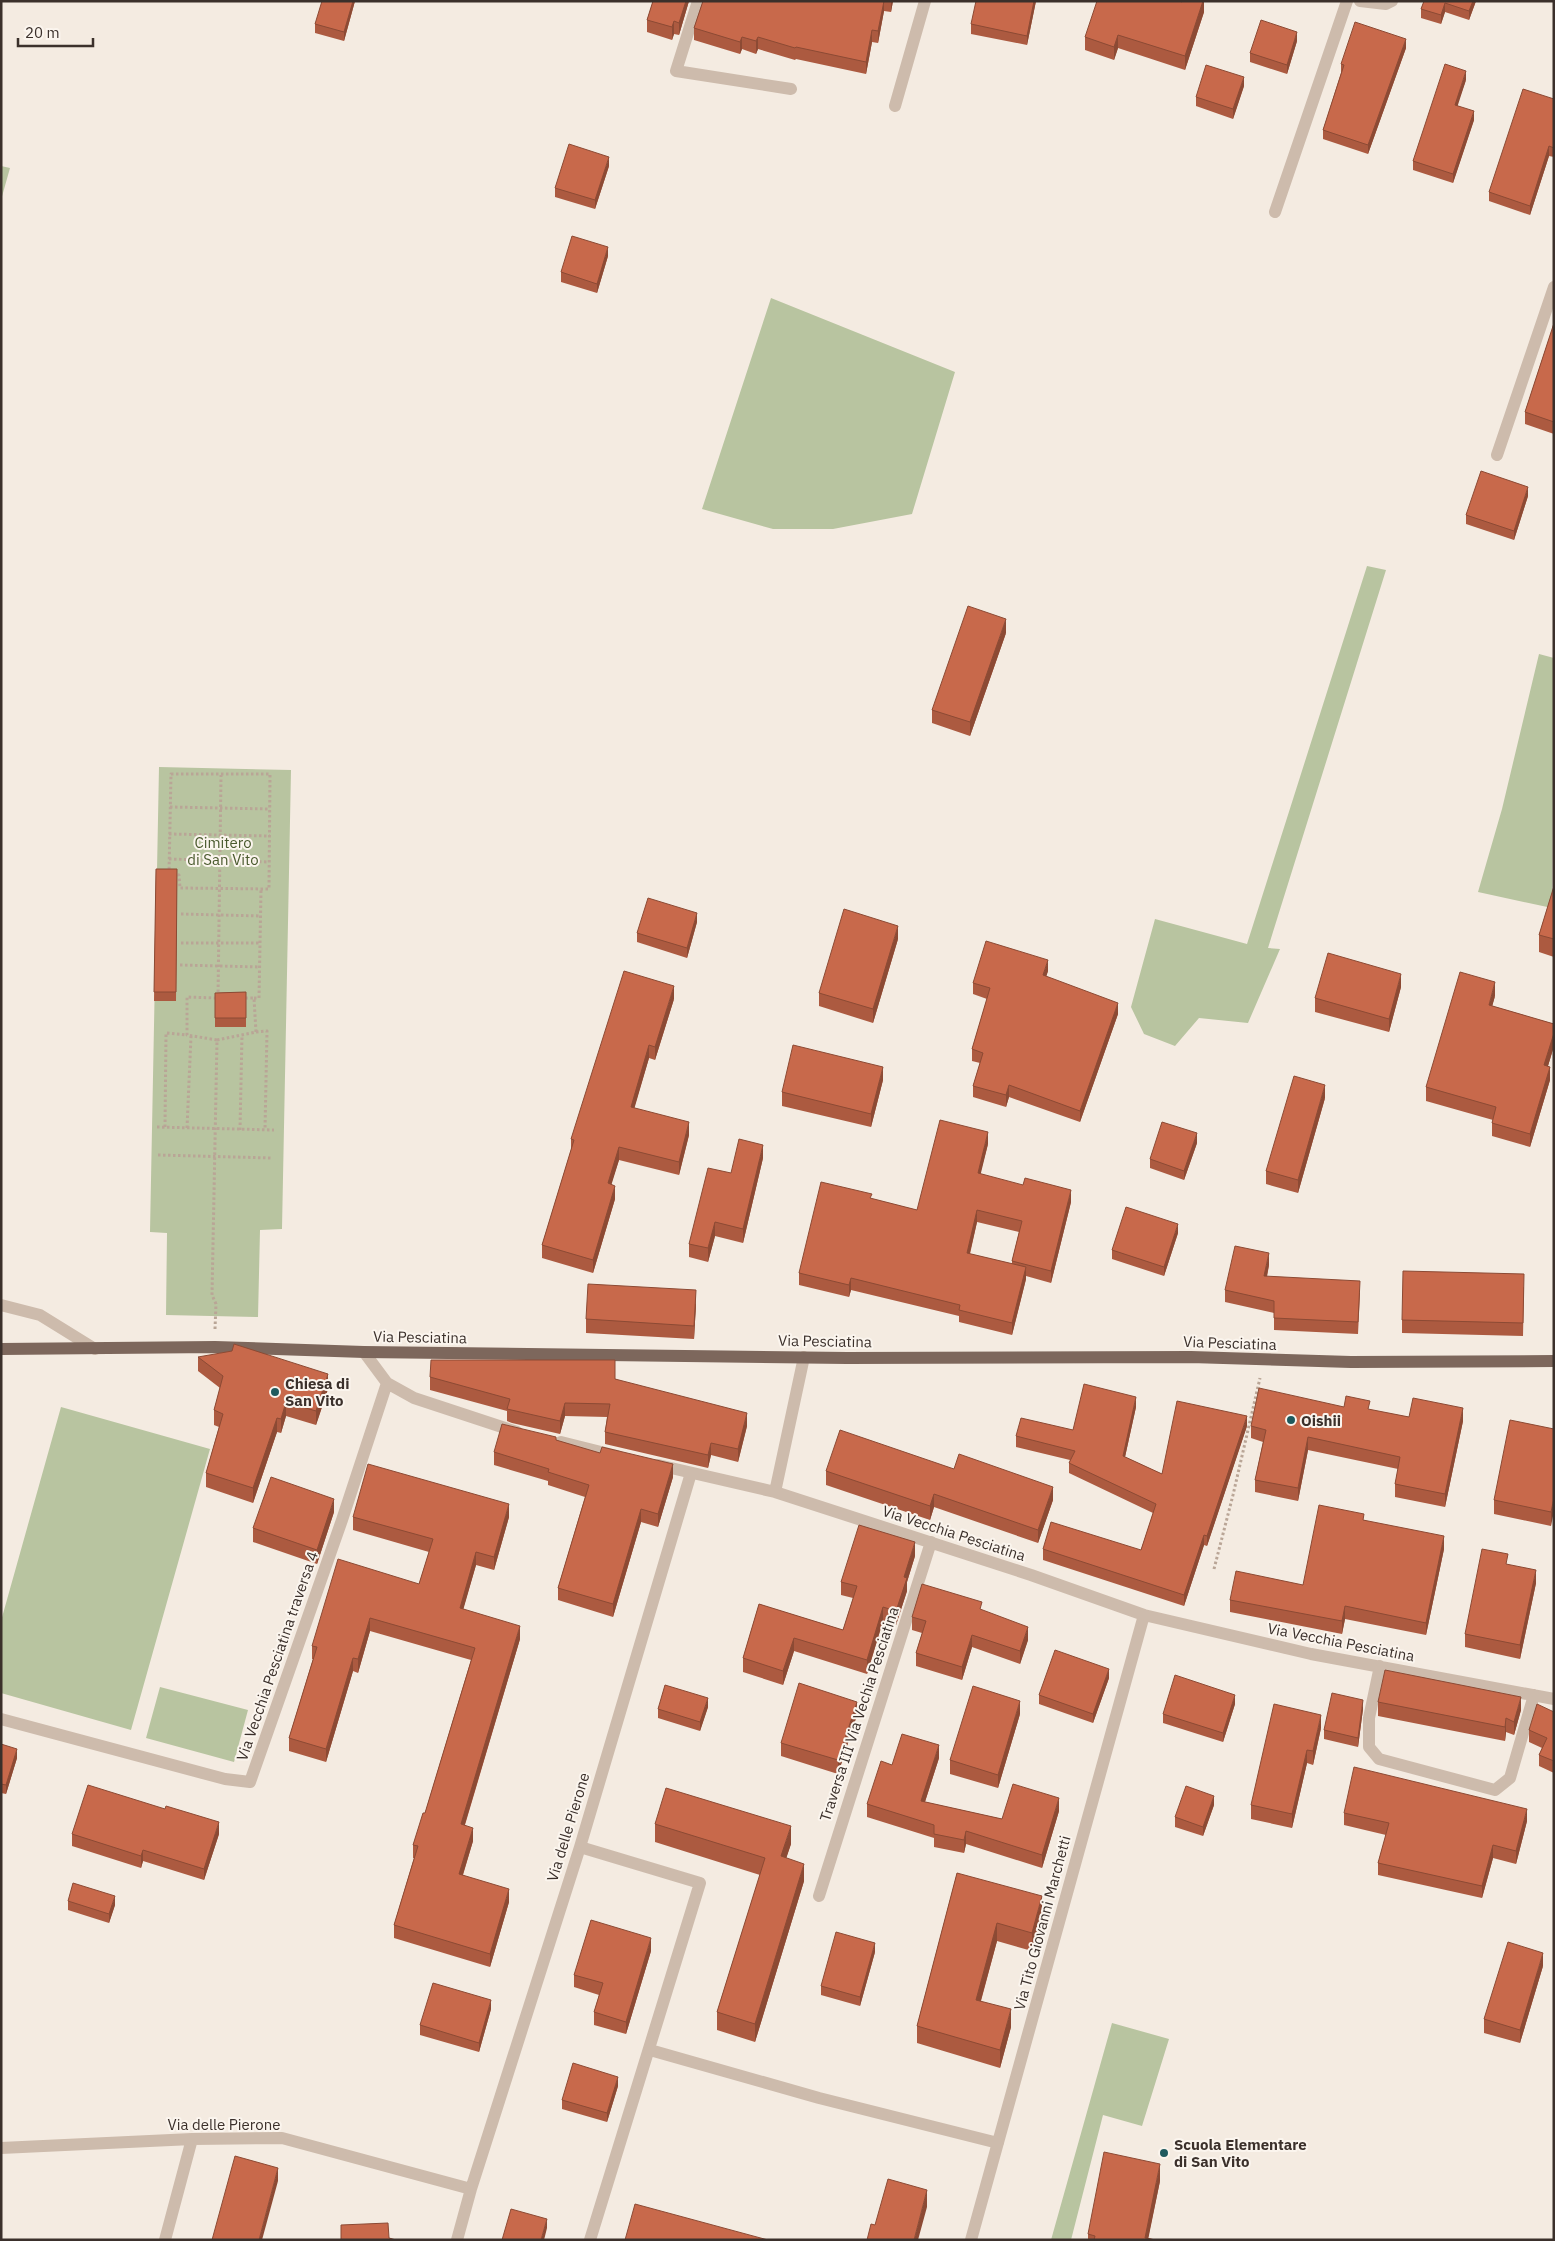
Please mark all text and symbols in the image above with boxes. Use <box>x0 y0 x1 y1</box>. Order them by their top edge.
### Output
scale bar <box>18 15 92 47</box>
text: 20 m <box>25 23 60 42</box>
park label: Cimitero di San Vito <box>187 833 259 869</box>
street label: Via Pesciatina <box>373 1327 467 1347</box>
street label: Via Pesciatina <box>778 1331 872 1351</box>
street label: Via Pesciatina <box>1183 1332 1277 1354</box>
place label: Chiesa di San Vito <box>285 1374 349 1410</box>
marker: Chiesa di San Vito <box>269 1386 281 1398</box>
place label: Oishii <box>1301 1411 1341 1430</box>
marker: Oishii <box>1285 1414 1297 1426</box>
street label: Via Vecchia Pesciatina <box>880 1501 1028 1565</box>
street label: Via Vecchia Pesciatina traversa 4 <box>232 1549 322 1763</box>
street label: Traversa III Via Vechia Pesciatina <box>815 1604 903 1824</box>
street label: Via Vecchia Pesciatina <box>1266 1618 1416 1666</box>
street label: Via delle Pierone <box>542 1770 594 1884</box>
street label: Via Tito Giovanni Marchetti <box>1010 1834 1074 2012</box>
street label: Via delle Pierone <box>168 2115 280 2134</box>
place label: Scuola Elementare di San Vito <box>1174 2135 1307 2171</box>
marker: Scuola Elementare di San Vito <box>1158 2147 1170 2159</box>

